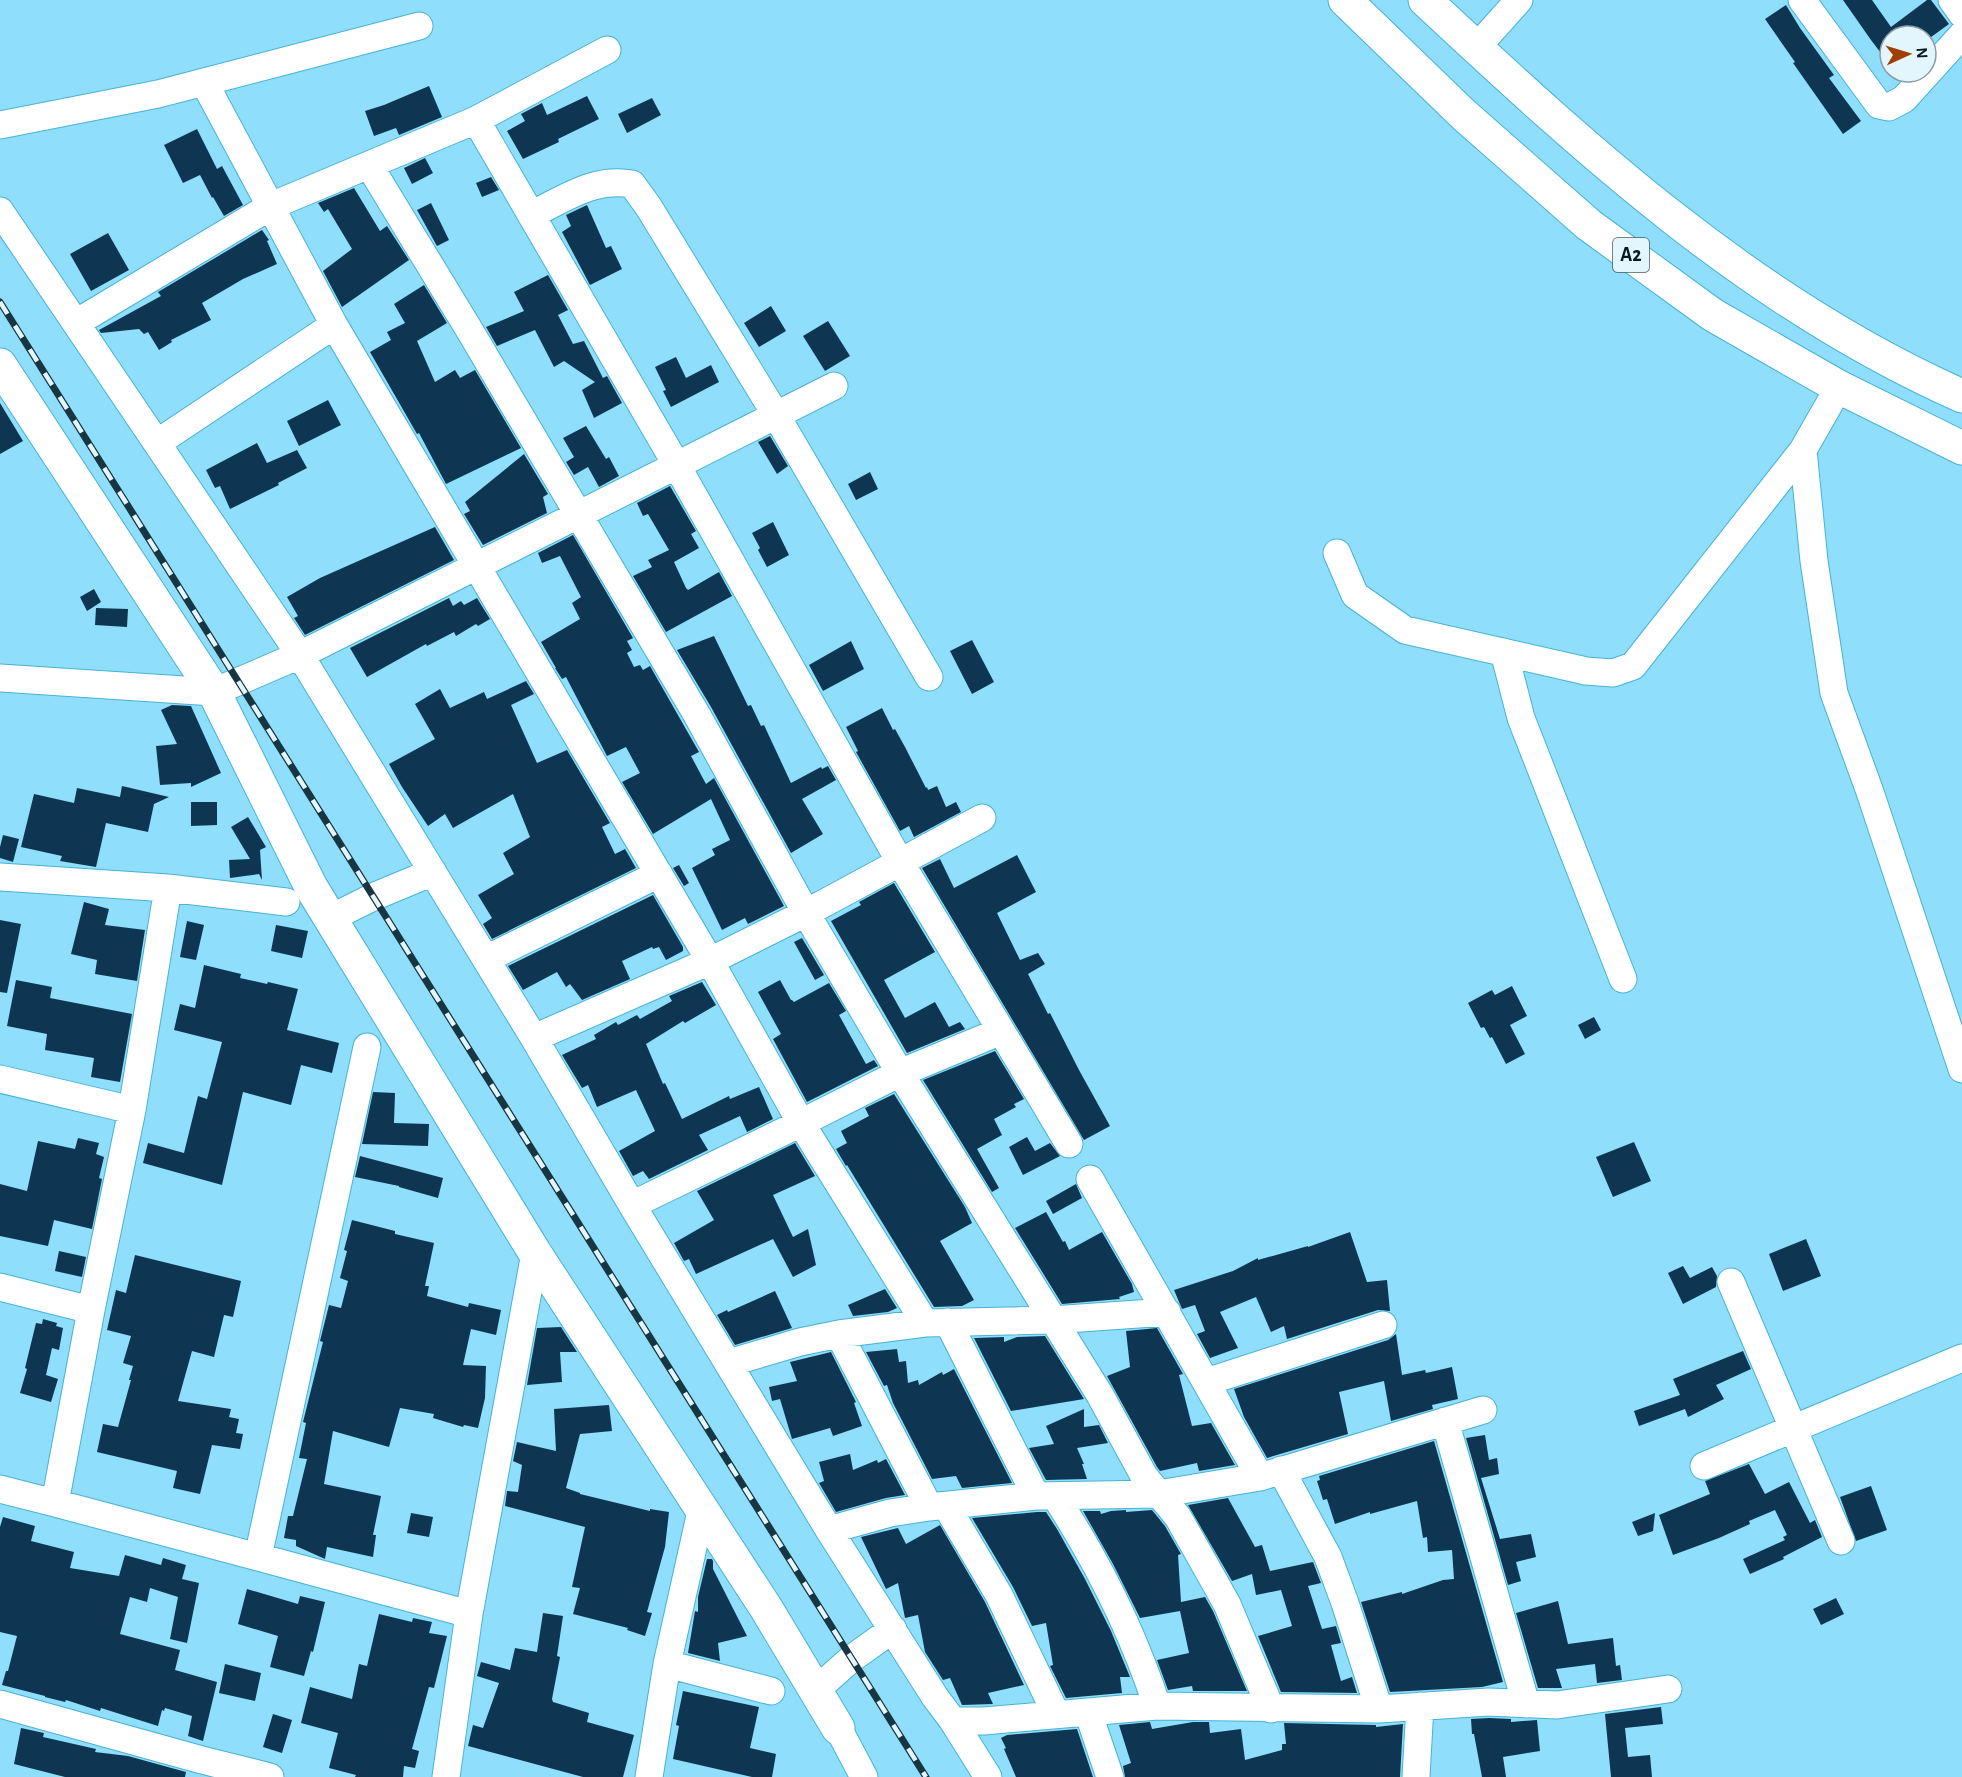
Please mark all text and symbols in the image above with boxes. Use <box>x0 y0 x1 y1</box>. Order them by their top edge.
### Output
north arrow <box>1878 24 1938 84</box>
text: N <box>1914 47 1930 59</box>
road number: A2 <box>1613 238 1649 272</box>

